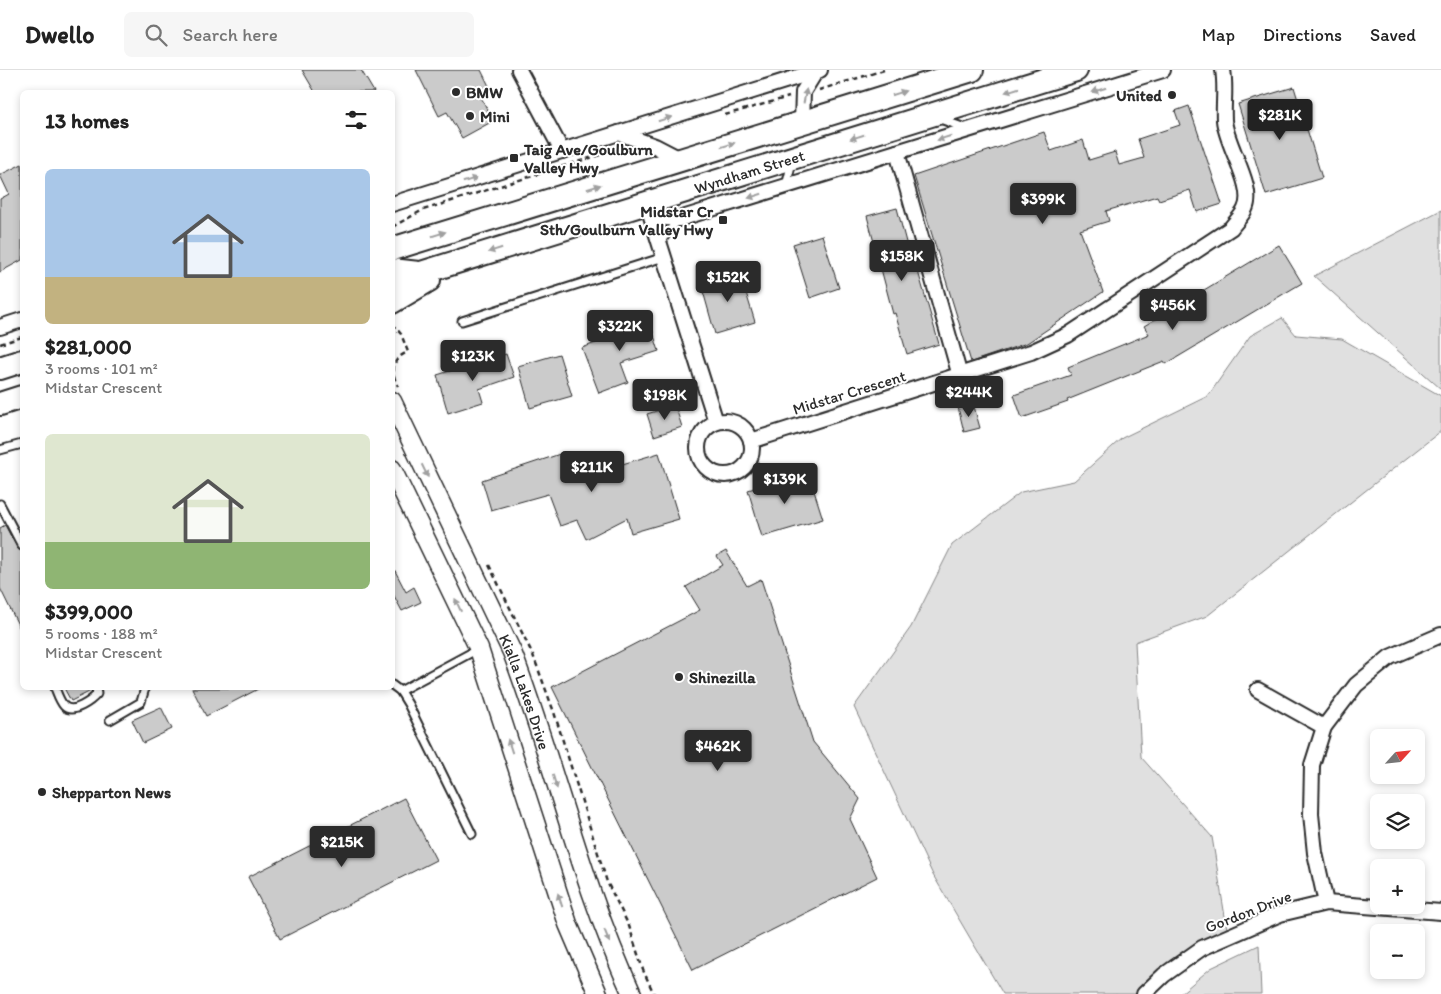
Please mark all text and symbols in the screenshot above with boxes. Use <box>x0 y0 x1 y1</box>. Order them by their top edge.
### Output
search box <box>124 12 474 57</box>
text: Dwello <box>25 20 94 49</box>
icon: search <box>142 21 170 49</box>
text: Search here <box>182 23 278 46</box>
text: Map <box>1202 24 1235 46</box>
text: Directions <box>1263 24 1342 46</box>
text: Saved <box>1370 24 1416 46</box>
place label: BMW <box>466 83 503 102</box>
marker: BMW <box>450 86 462 98</box>
one-way arrow <box>1005 86 1020 94</box>
one-way arrow <box>1092 86 1107 94</box>
place label: United <box>1116 86 1162 105</box>
one-way arrow <box>801 87 809 103</box>
one-way arrow <box>892 88 907 96</box>
marker: United <box>1166 89 1178 101</box>
pin: $281K <box>1245 98 1315 141</box>
text: $281K <box>1259 105 1301 124</box>
icon: filters <box>342 106 370 134</box>
place label: Mini <box>480 107 510 126</box>
text: 13 homes <box>45 108 129 133</box>
marker: Mini <box>464 110 476 122</box>
one-way arrow <box>658 114 673 122</box>
one-way arrow <box>849 134 864 142</box>
one-way arrow <box>936 134 951 142</box>
place label: Taig Ave/Goulburn Valley Hwy <box>523 140 654 178</box>
one-way arrow <box>721 141 736 149</box>
street label: Wyndham Street <box>692 146 807 198</box>
marker: Taig Ave/Goulburn Valley Hwy <box>508 152 520 164</box>
one-way arrow <box>462 175 477 183</box>
one-way arrow <box>587 182 602 190</box>
pin: $399K <box>1008 182 1078 225</box>
text: $399K <box>1021 189 1065 208</box>
one-way arrow <box>748 192 763 200</box>
icon: home <box>163 201 253 291</box>
place label: Midstar Cr Sth/Goulburn Valley Hwy <box>540 202 714 240</box>
marker: Midstar Cr Sth/Goulburn Valley Hwy <box>717 214 729 226</box>
one-way arrow <box>432 230 447 238</box>
pin: $158K <box>867 240 937 282</box>
text: $158K <box>881 246 923 265</box>
one-way arrow <box>487 247 502 254</box>
pin: $152K <box>693 260 763 303</box>
text: $152K <box>707 267 749 286</box>
pin: $456K <box>1138 288 1208 331</box>
text: $456K <box>1151 295 1195 314</box>
pin: $322K <box>585 310 655 352</box>
text: $322K <box>598 316 642 335</box>
text: $281,000 <box>45 334 132 359</box>
pin: $123K <box>438 340 508 382</box>
text: $123K <box>452 346 494 365</box>
text: 3 rooms · 101 m² <box>45 359 158 378</box>
street label: Midstar Crescent <box>790 366 908 419</box>
pin: $244K <box>934 376 1004 418</box>
text: Midstar Crescent <box>45 378 162 397</box>
pin: $198K <box>630 378 700 421</box>
text: $244K <box>946 382 992 401</box>
text: $198K <box>644 385 686 404</box>
pin: $211K <box>557 450 627 493</box>
text: $211K <box>571 457 613 476</box>
pin: $139K <box>750 462 820 505</box>
one-way arrow <box>421 464 429 478</box>
icon: home <box>163 466 253 556</box>
text: $139K <box>764 469 806 488</box>
one-way arrow <box>454 597 462 612</box>
text: $399,000 <box>45 599 133 624</box>
text: 5 rooms · 188 m² <box>45 624 158 643</box>
street label: Kialla Lakes Drive <box>495 631 554 752</box>
text: Midstar Crescent <box>45 643 162 662</box>
place label: Shinezilla <box>689 668 756 687</box>
marker: Shinezilla <box>673 671 685 683</box>
north arrow <box>1370 729 1425 784</box>
map controls <box>1370 729 1425 979</box>
pin: $462K <box>683 730 753 772</box>
text: $462K <box>696 736 740 755</box>
one-way arrow <box>505 738 513 753</box>
one-way arrow <box>552 774 560 789</box>
place label: Shepparton News <box>52 783 171 803</box>
marker: Shepparton News <box>36 786 48 798</box>
button: layers <box>1370 794 1425 849</box>
pin: $215K <box>307 826 377 868</box>
text: $215K <box>321 832 363 851</box>
button: + <box>1370 859 1425 914</box>
street label: Gordon Drive <box>1202 886 1294 937</box>
one-way arrow <box>556 893 563 908</box>
button: − <box>1370 924 1425 979</box>
one-way arrow <box>604 929 612 943</box>

